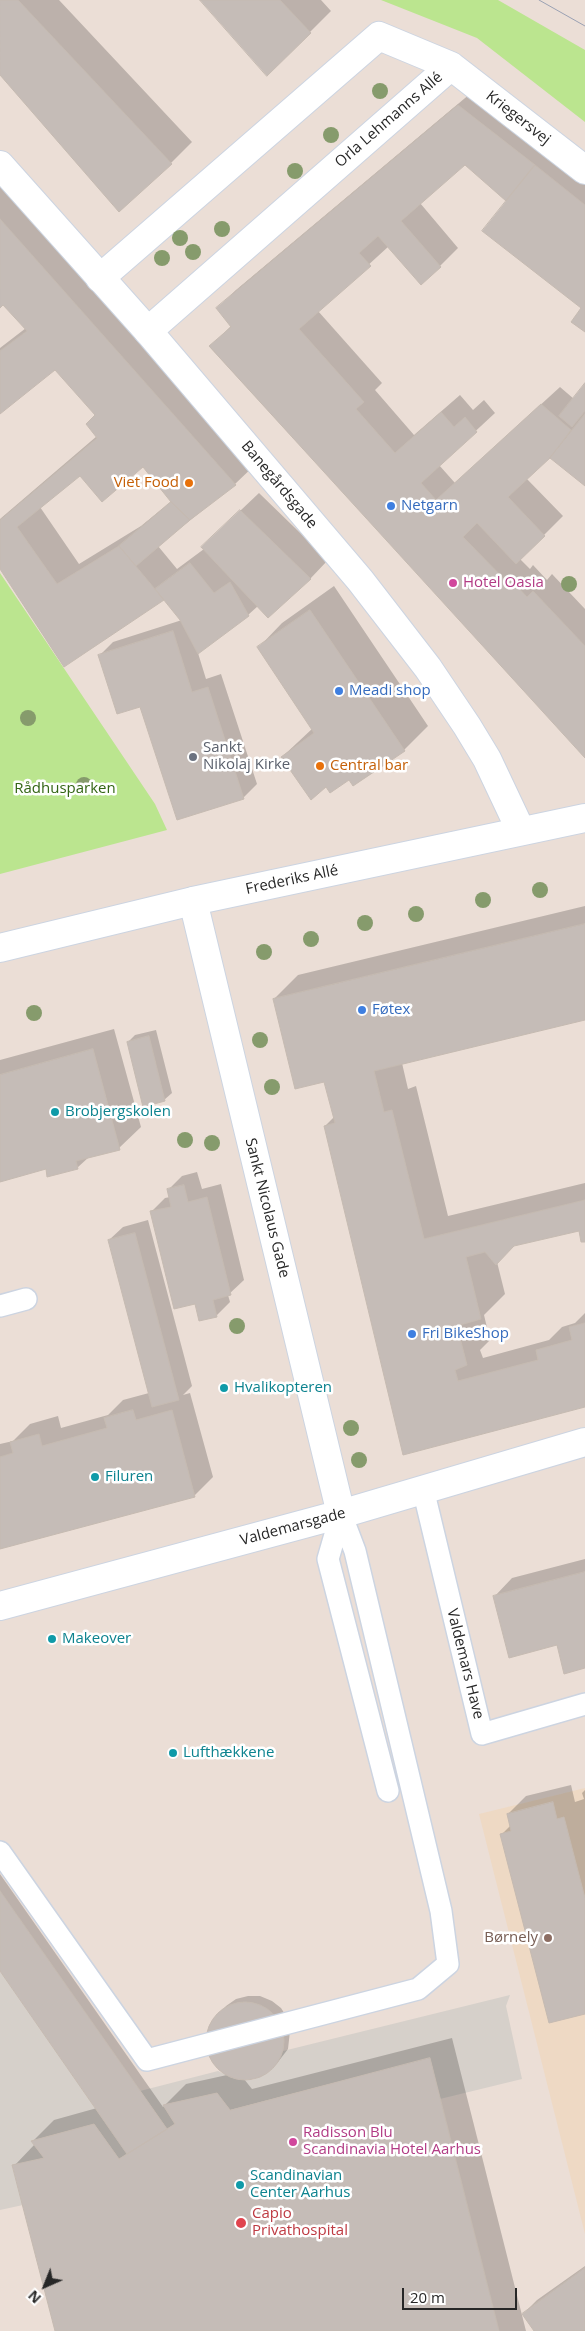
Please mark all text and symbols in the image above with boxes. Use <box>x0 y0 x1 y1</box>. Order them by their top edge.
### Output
street label: Orla Lehmanns Allé <box>332 68 446 172</box>
street label: Kriegersvej <box>482 87 554 149</box>
street label: Banegårdsgade <box>237 438 321 532</box>
place label: Viet Food <box>114 474 179 492</box>
marker: Viet Food <box>183 477 195 489</box>
place label: Netgarn <box>401 497 458 515</box>
marker: Netgarn <box>385 500 397 512</box>
place label: Hotel Oasia <box>463 574 544 592</box>
marker: Hotel Oasia <box>447 577 459 589</box>
place label: Meadi shop <box>349 682 431 700</box>
marker: Meadi shop <box>333 685 345 697</box>
place label: Sankt Nikolaj Kirke <box>203 739 290 774</box>
marker: Sankt Nikolaj Kirke <box>187 751 199 763</box>
place label: Central bar <box>330 757 408 775</box>
marker: Central bar <box>314 760 326 772</box>
park label: Rådhusparken <box>14 780 116 798</box>
street label: Frederiks Allé <box>244 861 340 899</box>
place label: Føtex <box>372 1001 410 1019</box>
marker: Føtex <box>356 1004 368 1016</box>
place label: Brobjergskolen <box>65 1103 171 1121</box>
marker: Brobjergskolen <box>49 1106 61 1118</box>
street label: Sankt Nicolaus Gade <box>241 1136 293 1280</box>
place label: Fri BikeShop <box>422 1325 509 1343</box>
marker: Fri BikeShop <box>406 1328 418 1340</box>
place label: Hvalikopteren <box>234 1379 332 1397</box>
marker: Hvalikopteren <box>218 1382 230 1394</box>
place label: Filuren <box>105 1468 153 1486</box>
marker: Filuren <box>89 1471 101 1483</box>
street label: Valdemarsgade <box>238 1504 348 1550</box>
street label: Valdemars Have <box>443 1607 487 1721</box>
place label: Makeover <box>62 1630 131 1648</box>
marker: Makeover <box>46 1633 58 1645</box>
place label: Lufthækkene <box>183 1744 274 1762</box>
marker: Lufthækkene <box>167 1747 179 1759</box>
place label: Børnely <box>484 1929 538 1947</box>
marker: Børnely <box>542 1932 554 1944</box>
place label: Radisson Blu Scandinavia Hotel Aarhus <box>303 2124 481 2159</box>
marker: Radisson Blu Scandinavia Hotel Aarhus <box>287 2136 299 2148</box>
place label: Scandinavian Center Aarhus <box>250 2167 350 2202</box>
marker: Scandinavian Center Aarhus <box>234 2179 246 2191</box>
place label: Capio Privathospital <box>252 2205 348 2240</box>
marker: Capio Privathospital <box>234 2216 248 2230</box>
north arrow <box>20 2261 70 2311</box>
scale bar <box>405 2278 520 2310</box>
text: N <box>24 2286 45 2308</box>
text: 20 m <box>410 2287 445 2307</box>

